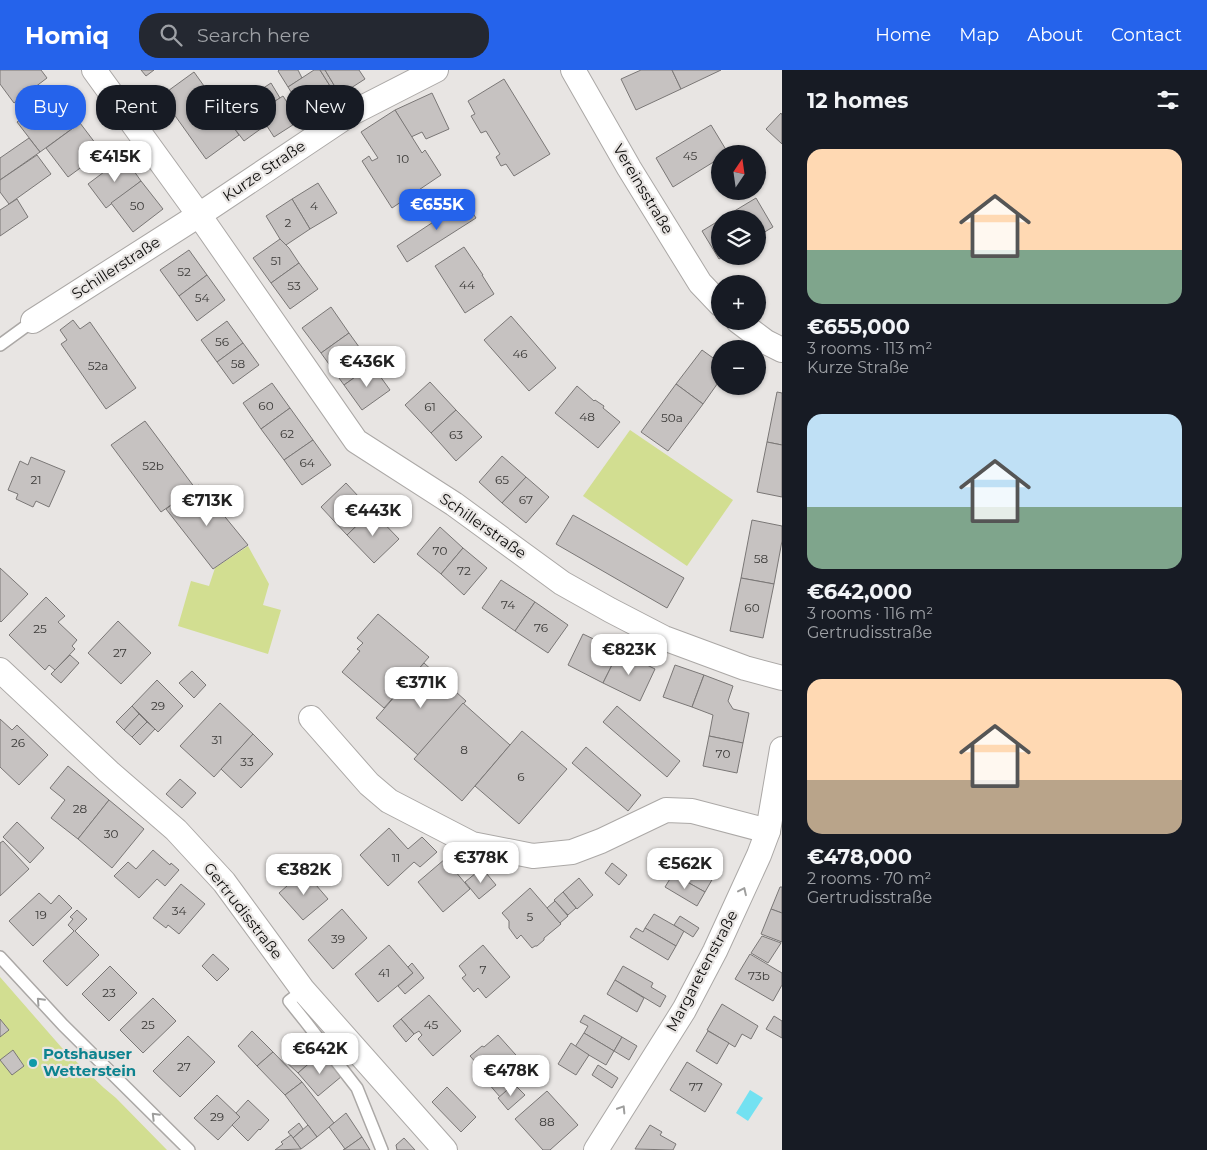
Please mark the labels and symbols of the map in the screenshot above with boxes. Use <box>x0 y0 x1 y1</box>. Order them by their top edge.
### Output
street label: Kurze Straße <box>219 136 309 205</box>
pin: €415K <box>80 140 150 183</box>
street label: Vereinsstraße <box>609 140 678 237</box>
north arrow <box>711 145 766 200</box>
house number: 45 <box>683 148 698 163</box>
house number: 10 <box>397 151 409 166</box>
pin: €655K <box>402 189 472 231</box>
house number: 50 <box>130 198 144 213</box>
house number: 4 <box>310 198 318 213</box>
house number: 2 <box>285 215 292 230</box>
street label: Schillerstraße <box>68 232 164 303</box>
house number: 51 <box>270 253 282 268</box>
house number: 52 <box>177 264 191 279</box>
house number: 44 <box>459 277 475 292</box>
house number: 53 <box>287 278 301 293</box>
house number: 54 <box>195 290 209 305</box>
house number: 56 <box>215 334 229 349</box>
pin: €436K <box>332 346 402 388</box>
house number: 46 <box>512 346 528 361</box>
house number: 58 <box>231 356 246 371</box>
house number: 52a <box>88 358 108 373</box>
house number: 60 <box>258 398 274 413</box>
house number: 61 <box>424 399 436 414</box>
house number: 48 <box>579 409 595 424</box>
house number: 50a <box>661 410 683 425</box>
house number: 62 <box>280 426 294 441</box>
house number: 63 <box>449 427 463 442</box>
house number: 64 <box>299 455 315 470</box>
house number: 52b <box>142 458 164 473</box>
house number: 21 <box>30 472 42 487</box>
house number: 65 <box>495 472 509 487</box>
pin: €713K <box>172 484 242 527</box>
street label: Schillerstraße <box>436 489 530 563</box>
house number: 67 <box>519 492 533 507</box>
pin: €443K <box>338 494 408 537</box>
house number: 70 <box>433 543 447 558</box>
house number: 58 <box>754 551 769 566</box>
house number: 72 <box>457 563 471 578</box>
house number: 74 <box>501 597 515 612</box>
house number: 60 <box>744 600 760 615</box>
house number: 76 <box>534 620 548 635</box>
house number: 25 <box>33 621 47 636</box>
pin: €823K <box>594 634 664 676</box>
house number: 27 <box>113 645 127 660</box>
pin: €371K <box>386 666 456 709</box>
house number: 29 <box>151 698 165 713</box>
house number: 31 <box>211 732 223 747</box>
house number: 26 <box>11 735 25 750</box>
house number: 8 <box>460 742 468 757</box>
house number: 70 <box>716 746 730 761</box>
house number: 33 <box>240 754 254 769</box>
house number: 6 <box>517 769 525 784</box>
house number: 28 <box>73 801 88 816</box>
house number: 30 <box>104 826 118 841</box>
pin: €378K <box>446 842 516 884</box>
pin: €562K <box>650 848 720 890</box>
house number: 11 <box>392 850 400 865</box>
pin: €382K <box>269 854 339 896</box>
street label: Gertrudisstraße <box>200 859 287 963</box>
one-way arrow <box>737 887 747 896</box>
house number: 34 <box>172 903 186 918</box>
house number: 19 <box>35 907 47 922</box>
street label: Margaretenstraße <box>662 907 742 1035</box>
house number: 5 <box>527 909 534 924</box>
house number: 39 <box>331 931 345 946</box>
house number: 7 <box>479 962 487 977</box>
house number: 41 <box>378 965 390 980</box>
house number: 73b <box>748 968 770 983</box>
house number: 23 <box>102 985 116 1000</box>
one-way arrow <box>37 997 46 1006</box>
house number: 25 <box>141 1017 155 1032</box>
house number: 45 <box>424 1017 439 1032</box>
pin: €642K <box>285 1032 355 1075</box>
place label: Potshauser Wetterstein <box>43 1044 136 1080</box>
pin: €478K <box>476 1054 546 1097</box>
marker: Potshauser Wetterstein <box>27 1057 39 1069</box>
house number: 27 <box>177 1059 191 1074</box>
house number: 77 <box>689 1079 703 1094</box>
one-way arrow <box>615 1105 625 1114</box>
house number: 29 <box>210 1109 224 1124</box>
one-way arrow <box>151 1112 160 1121</box>
house number: 88 <box>539 1114 555 1129</box>

